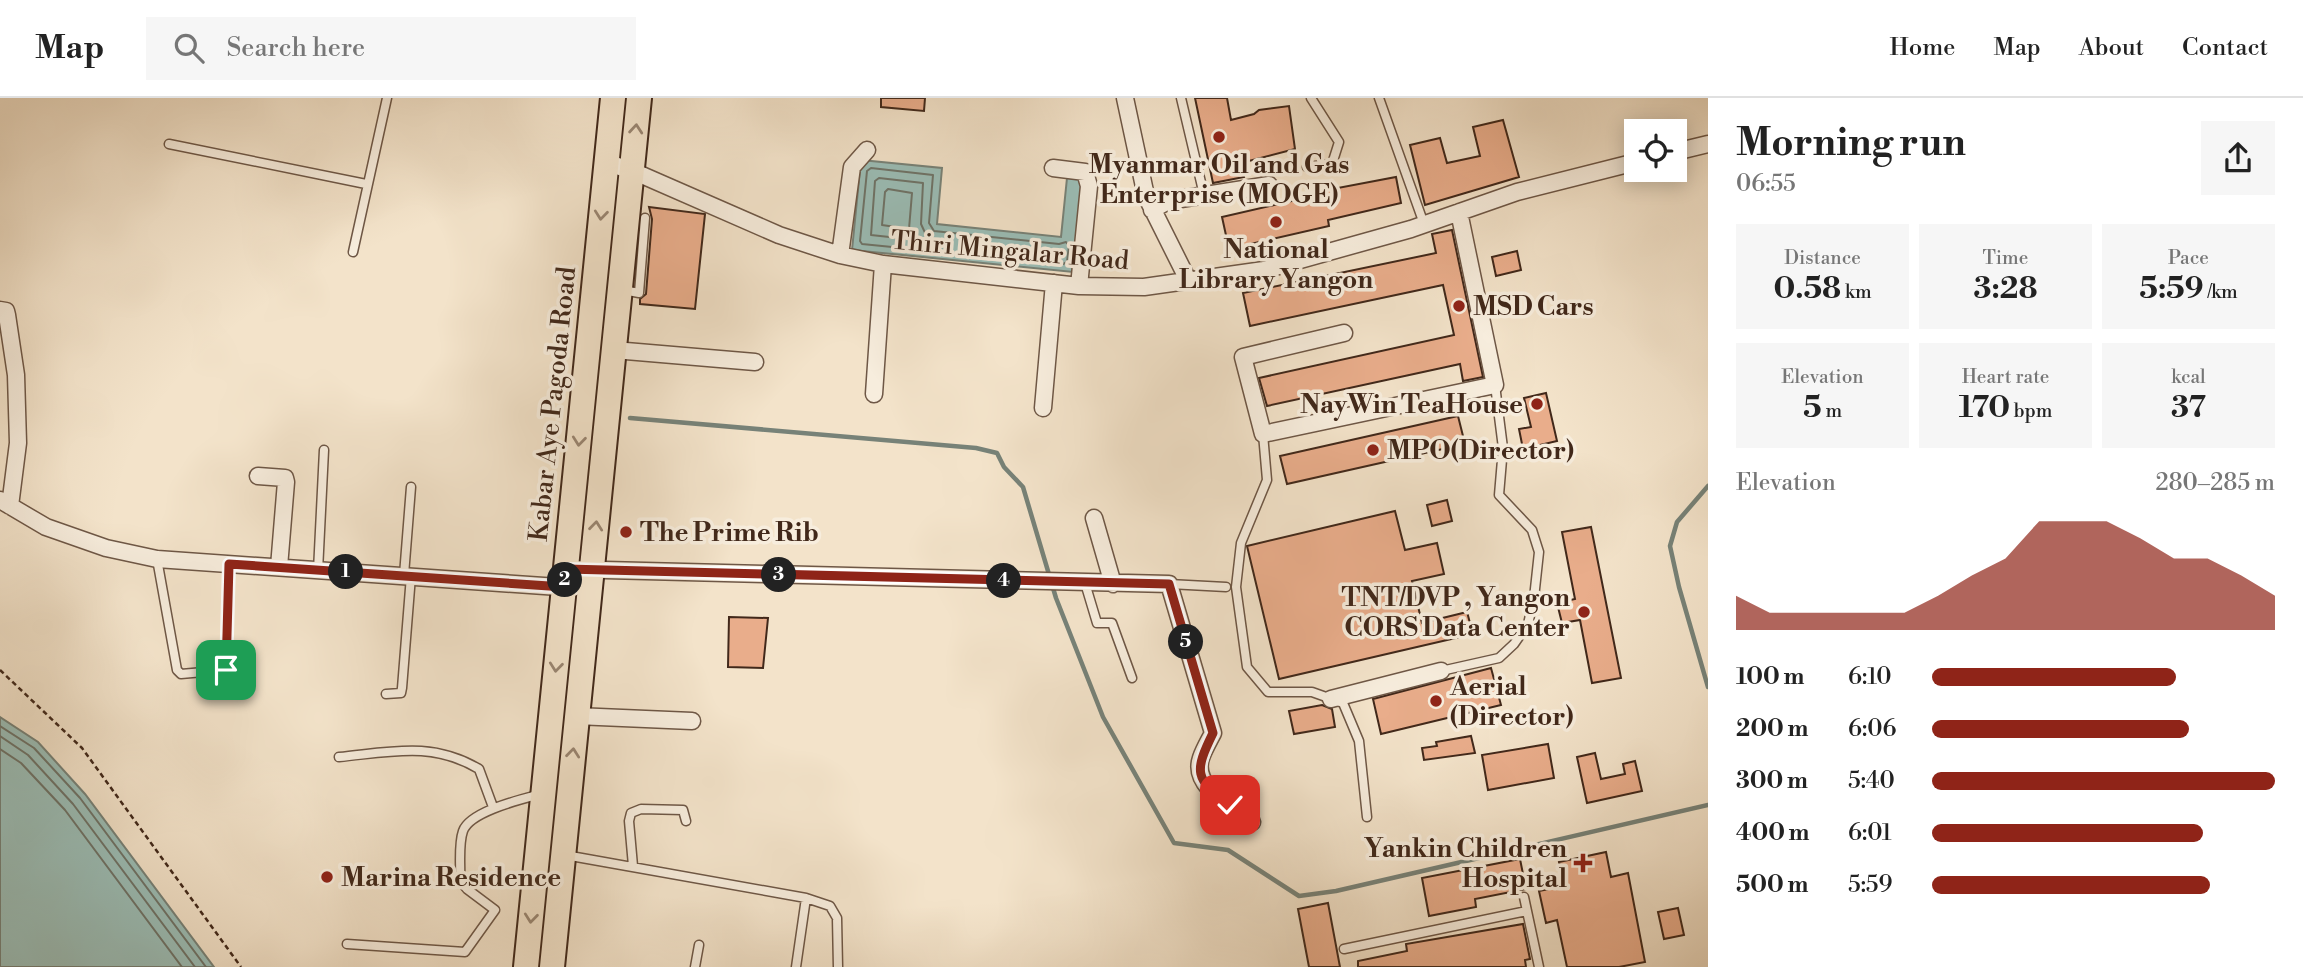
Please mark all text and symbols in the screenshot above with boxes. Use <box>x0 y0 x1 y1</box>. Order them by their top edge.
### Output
search box <box>146 17 636 80</box>
text: Map <box>35 28 104 69</box>
icon: search <box>170 29 208 67</box>
text: Search here <box>226 32 365 64</box>
text: Home <box>1890 33 1955 63</box>
text: Map <box>1993 33 2041 63</box>
text: About <box>2079 33 2144 63</box>
text: Contact <box>2182 33 2268 63</box>
map controls <box>1624 119 1687 182</box>
button: locate <box>1624 119 1687 182</box>
text: Morning run <box>1736 120 1966 167</box>
button: share <box>2201 121 2275 195</box>
one-way arrow <box>628 124 643 135</box>
marker: Myanmar Oil and Gas Enterprise (MOGE) <box>1211 129 1227 145</box>
place label: Myanmar Oil and Gas Enterprise (MOGE) <box>1089 149 1349 211</box>
text: 06:55 <box>1736 170 1796 198</box>
one-way arrow <box>594 209 609 220</box>
marker: National Library Yangon <box>1268 214 1284 230</box>
street label: Thiri Mingalar Road <box>889 225 1131 277</box>
place label: National Library Yangon <box>1179 234 1373 296</box>
text: Distance <box>1784 246 1861 270</box>
text: Time <box>1983 246 2028 270</box>
text: Pace <box>2168 246 2209 270</box>
street label: Kabar Aye Pagoda Road <box>523 265 583 543</box>
text: 0.58 <box>1773 270 1841 308</box>
text: 3:28 <box>1973 270 2038 308</box>
text: 5:59 <box>2139 270 2204 308</box>
text: km <box>1841 280 1872 304</box>
text: /km <box>2204 280 2238 304</box>
place label: MSD Cars <box>1473 291 1594 323</box>
marker: MSD Cars <box>1451 298 1467 314</box>
text: Elevation <box>1781 365 1864 389</box>
text: Heart rate <box>1962 365 2049 389</box>
text: kcal <box>2171 365 2206 389</box>
place label: NayWin TeaHouse <box>1300 389 1523 421</box>
text: 5 <box>1803 389 1822 427</box>
text: 170 <box>1959 389 2010 427</box>
text: 37 <box>2171 389 2206 427</box>
marker: NayWin TeaHouse <box>1529 396 1545 412</box>
text: m <box>1822 399 1842 423</box>
text: bpm <box>2010 399 2052 423</box>
one-way arrow <box>571 435 586 447</box>
place label: MPO(Director) <box>1387 435 1574 467</box>
marker: MPO(Director) <box>1365 442 1381 458</box>
text: Elevation <box>1736 469 1836 497</box>
text: 280–285 m <box>2155 469 2275 497</box>
place label: The Prime Rib <box>640 517 819 549</box>
one-way arrow <box>588 521 603 532</box>
marker: The Prime Rib <box>618 524 634 540</box>
pin: 1 <box>328 554 364 589</box>
pin: 3 <box>762 558 796 592</box>
text: 1 <box>341 559 350 583</box>
pin: 2 <box>548 562 582 598</box>
text: 3 <box>773 562 784 586</box>
pin: 4 <box>986 564 1021 598</box>
text: 2 <box>559 567 570 591</box>
text: 4 <box>997 568 1010 592</box>
place label: TNT/DVP , Yangon CORS Data Center <box>1342 582 1570 644</box>
marker: TNT/DVP , Yangon CORS Data Center <box>1576 604 1592 620</box>
pin: 5 <box>1168 624 1204 660</box>
text: 5 <box>1180 629 1191 653</box>
pin <box>196 640 256 700</box>
icon: arrive <box>207 651 245 689</box>
one-way arrow <box>549 662 564 673</box>
text: 100 m <box>1736 663 1804 691</box>
text: 6:10 <box>1848 663 1892 691</box>
place label: Aerial (Director) <box>1449 671 1573 733</box>
marker: Aerial (Director) <box>1428 693 1444 709</box>
text: 200 m <box>1736 715 1808 743</box>
text: 6:06 <box>1848 715 1896 743</box>
one-way arrow <box>565 747 580 759</box>
text: 300 m <box>1736 767 1808 795</box>
text: 5:40 <box>1848 767 1895 795</box>
pin <box>1200 775 1260 835</box>
icon: check <box>1211 786 1249 824</box>
text: 400 m <box>1736 819 1809 847</box>
text: 6:01 <box>1848 819 1892 847</box>
place label: Yankin Children Hospital <box>1364 833 1567 895</box>
marker: Yankin Children Hospital <box>1573 853 1593 873</box>
place label: Marina Residence <box>341 862 561 894</box>
marker: Marina Residence <box>319 869 335 885</box>
text: 500 m <box>1736 871 1808 899</box>
text: 5:59 <box>1848 871 1892 899</box>
one-way arrow <box>524 913 539 924</box>

